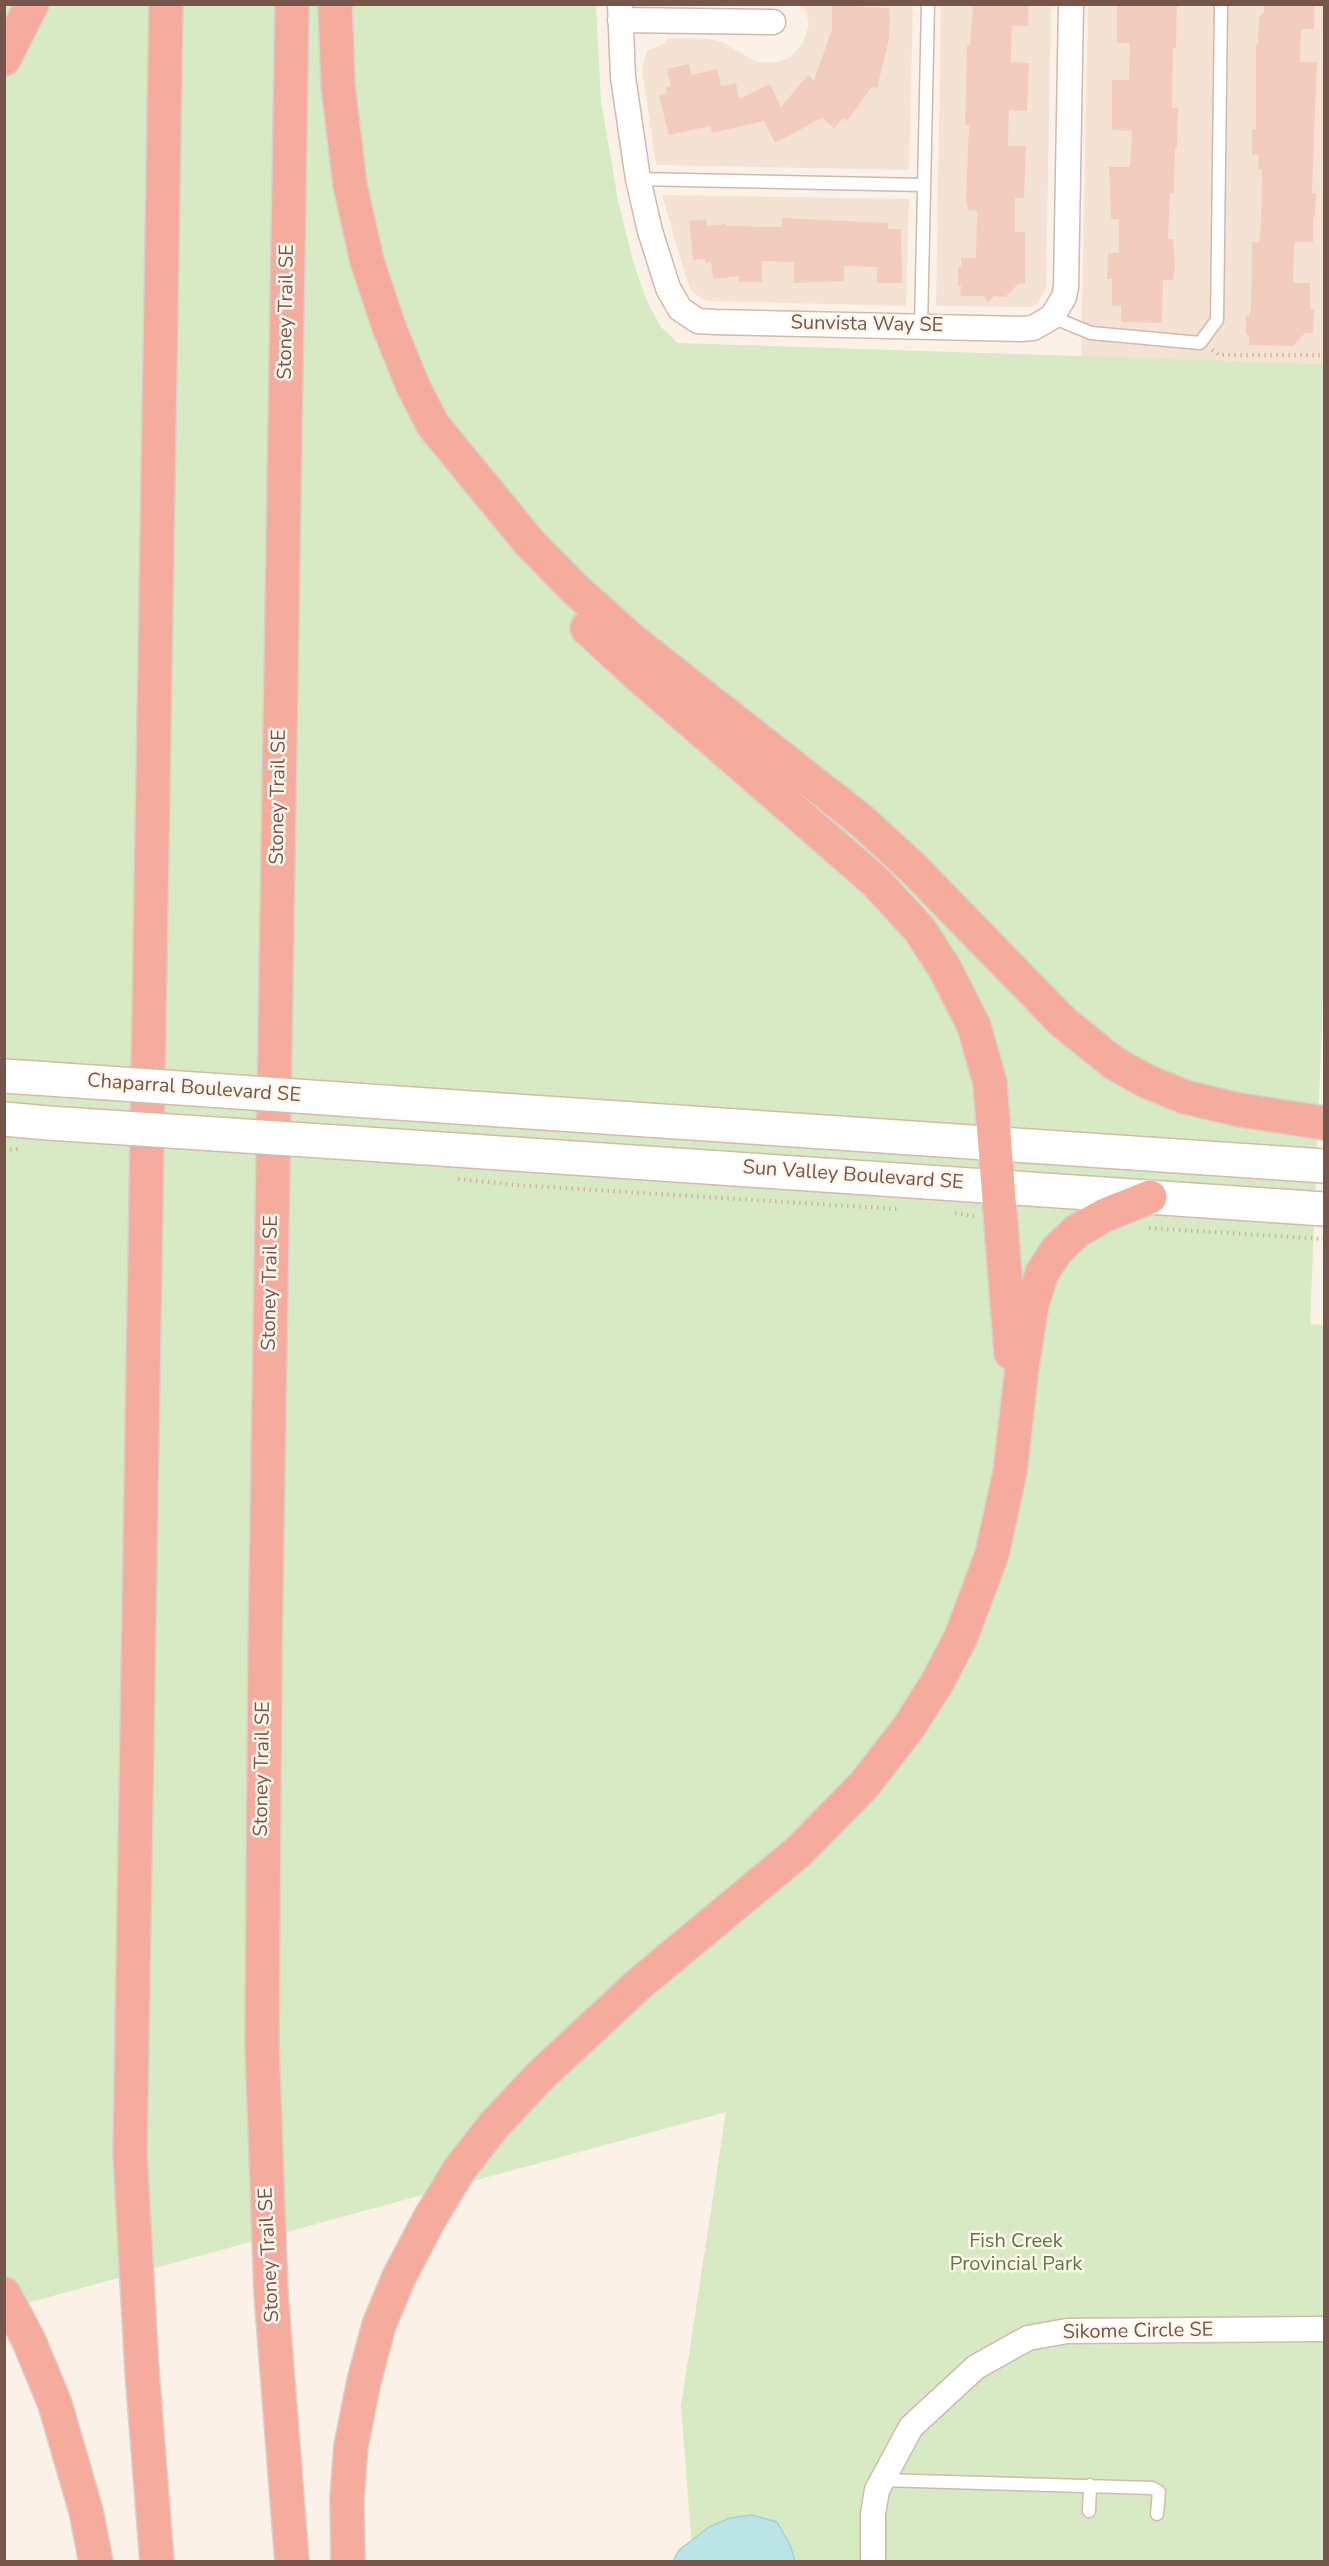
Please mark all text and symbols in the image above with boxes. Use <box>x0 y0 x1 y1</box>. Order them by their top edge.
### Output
street label: Stoney Trail SE <box>274 244 300 380</box>
street label: Sunvista Way SE <box>790 312 944 338</box>
street label: Stoney Trail SE <box>266 729 292 865</box>
street label: Chaparral Boulevard SE <box>86 1070 302 1108</box>
street label: Sun Valley Boulevard SE <box>742 1156 964 1196</box>
street label: Stoney Trail SE <box>258 1215 284 1351</box>
street label: Stoney Trail SE <box>250 1701 276 1837</box>
street label: Stoney Trail SE <box>254 2187 286 2323</box>
park label: Fish Creek Provincial Park <box>950 2230 1082 2277</box>
street label: Sikome Circle SE <box>1062 2319 1214 2345</box>

